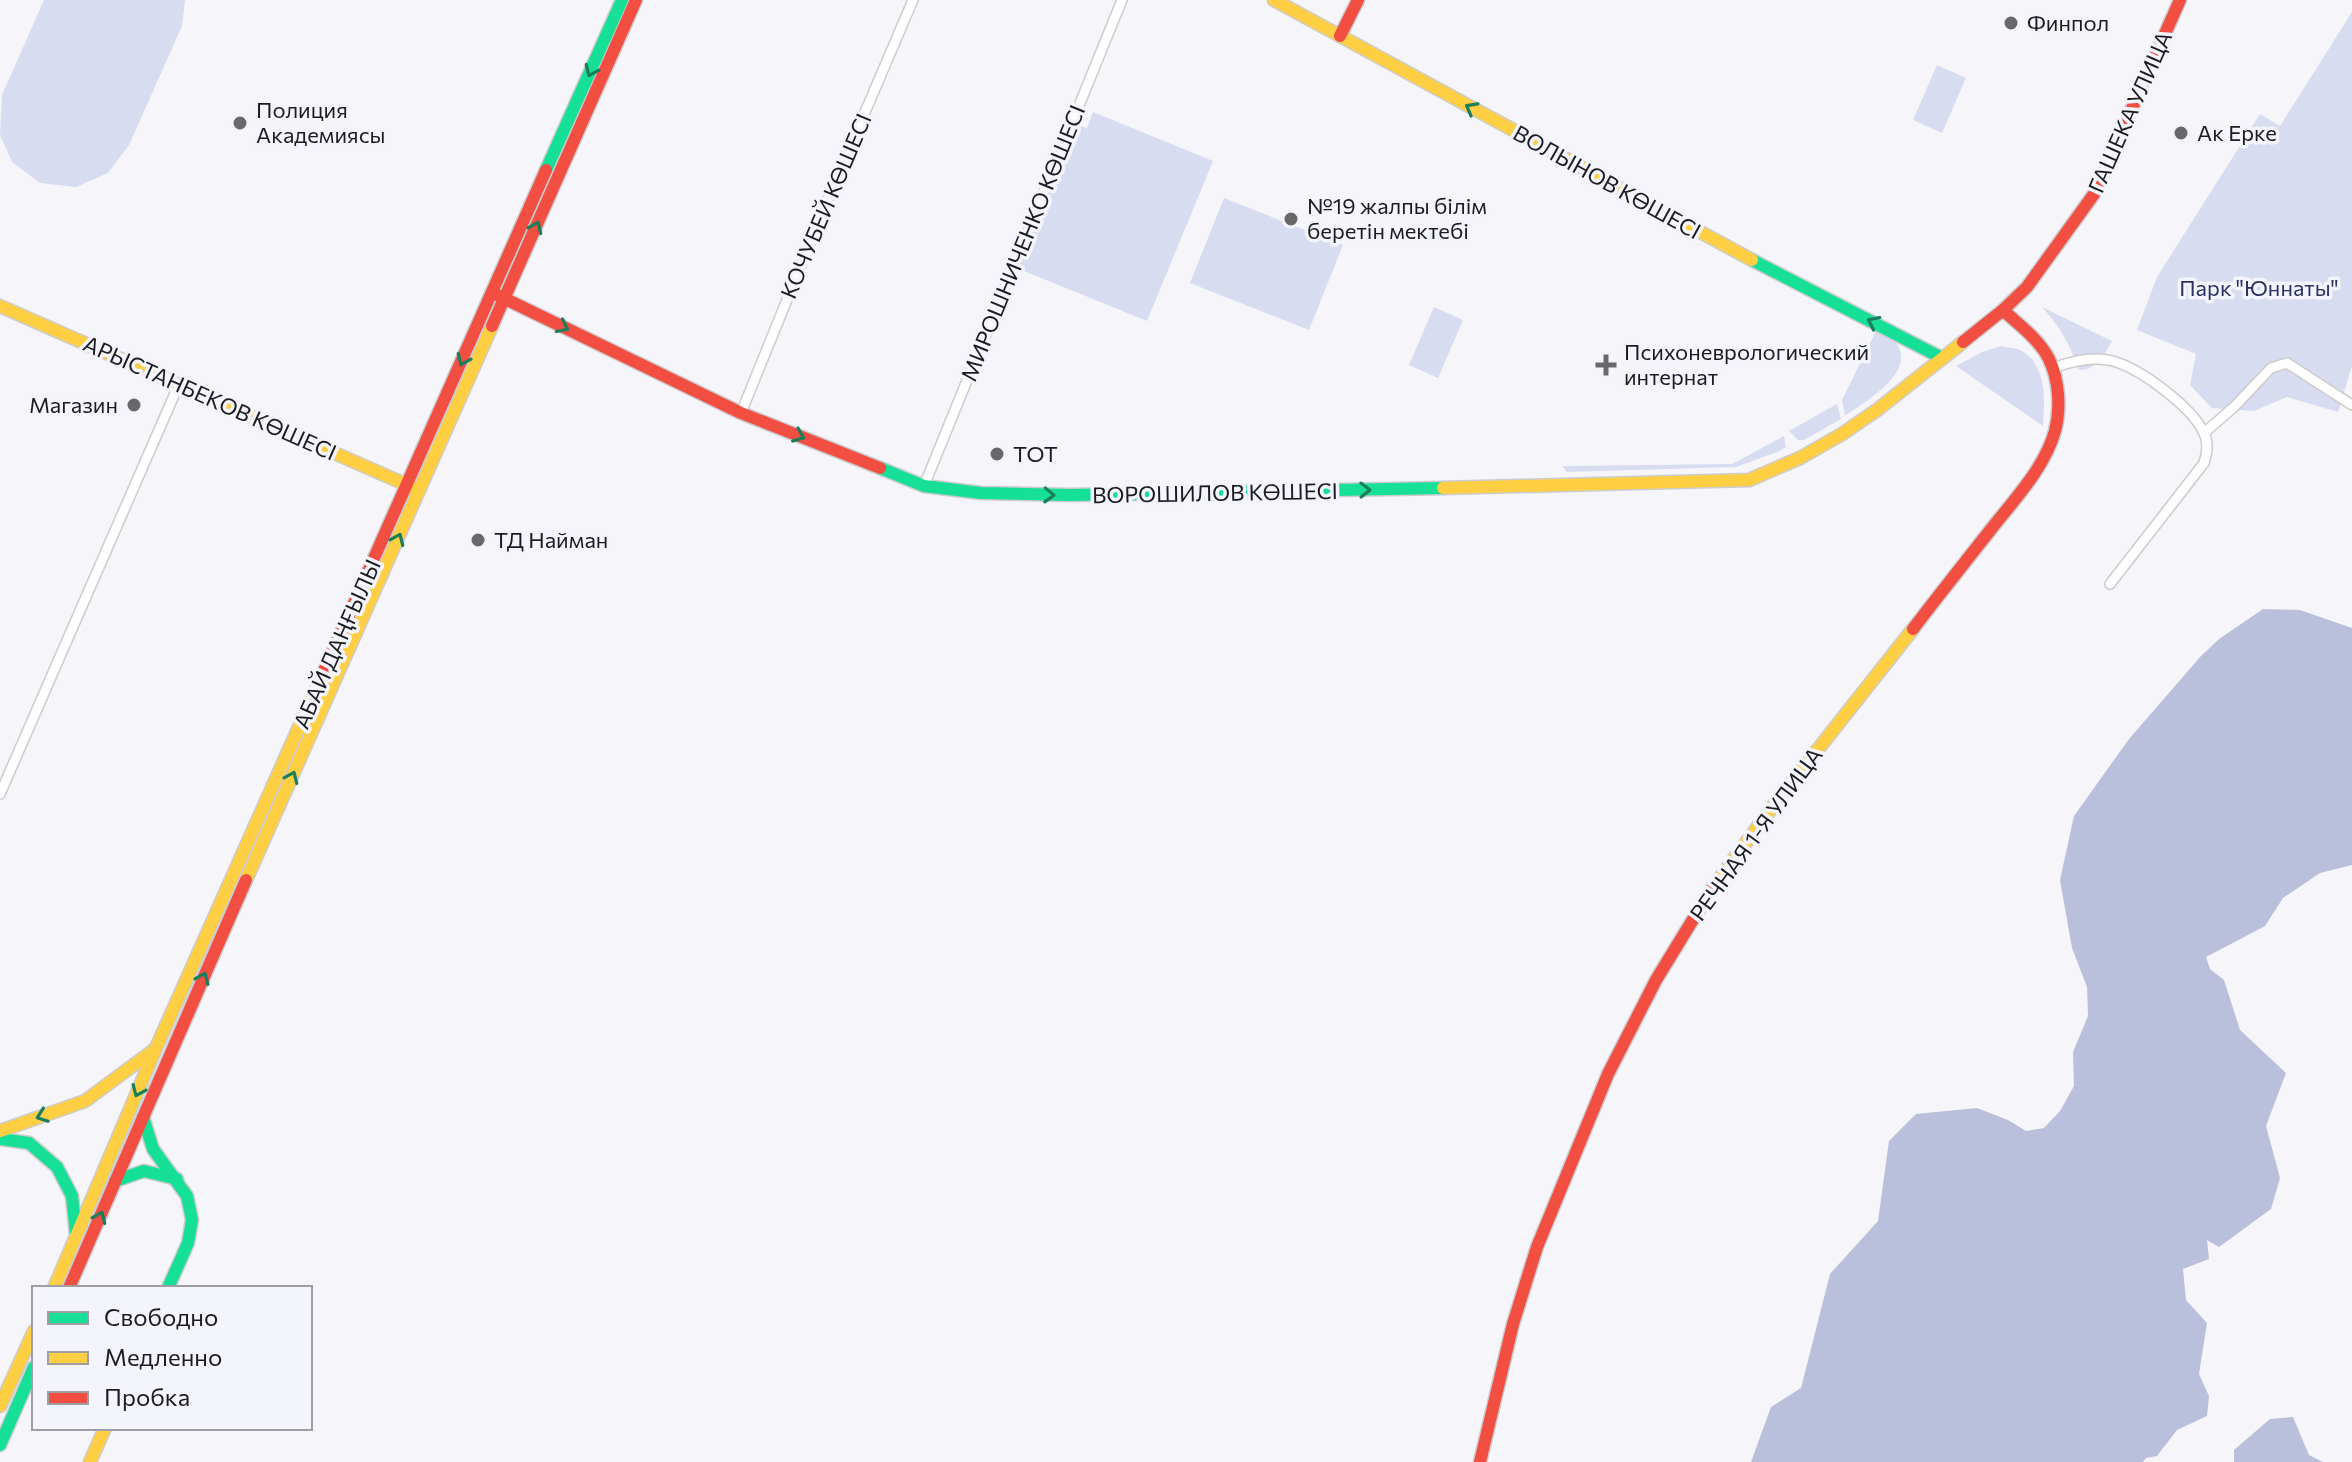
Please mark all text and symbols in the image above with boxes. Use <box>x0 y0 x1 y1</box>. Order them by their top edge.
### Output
place label: Финпол <box>2027 9 2109 36</box>
marker: Финпол <box>2002 14 2020 32</box>
street label: ГАШЕКА УЛИЦА <box>2082 27 2177 197</box>
one-way arrow <box>584 63 600 78</box>
place label: Полиция Академиясы <box>256 96 386 148</box>
street label: МИРОШНИЧЕНКО КӨШЕСІ <box>955 101 1090 385</box>
one-way arrow <box>1465 102 1479 118</box>
street label: КОЧУБЕЙ КӨШЕСІ <box>774 109 877 302</box>
marker: Полиция Академиясы <box>231 114 249 132</box>
street label: ВОЛЫНОВ КӨШЕСІ <box>1509 119 1706 244</box>
place label: Ак Ерке <box>2197 119 2277 146</box>
marker: Ак Ерке <box>2172 124 2190 142</box>
place label: №19 жалпы білім беретін мектебі <box>1307 192 1487 244</box>
marker: №19 жалпы білім беретін мектебі <box>1282 210 1300 228</box>
one-way arrow <box>526 220 542 235</box>
park label: Парк "Юннаты" <box>2179 274 2339 301</box>
one-way arrow <box>1867 316 1882 332</box>
one-way arrow <box>554 317 569 333</box>
street label: АРЫСТАНБЕКОВ КӨШЕСІ <box>80 329 341 466</box>
place label: Психоневрологический интернат <box>1624 338 1869 390</box>
one-way arrow <box>456 352 472 366</box>
marker: Психоневрологический интернат <box>1595 354 1617 376</box>
place label: Магазин <box>29 391 118 418</box>
marker: Магазин <box>125 396 143 414</box>
one-way arrow <box>791 426 805 443</box>
place label: ТОТ <box>1013 440 1058 467</box>
marker: ТОТ <box>988 445 1006 463</box>
street label: ВОРОШИЛОВ КӨШЕСІ <box>1092 477 1338 508</box>
one-way arrow <box>1359 481 1372 498</box>
one-way arrow <box>1043 486 1056 503</box>
place label: ТД Найман <box>494 526 608 553</box>
marker: ТД Найман <box>469 531 487 549</box>
one-way arrow <box>388 533 404 547</box>
street label: АБАЙ ДАҢҒЫЛЫ <box>287 555 386 733</box>
street label: РЕЧНАЯ 1-Я УЛИЦА <box>1684 742 1828 926</box>
one-way arrow <box>283 771 299 785</box>
one-way arrow <box>193 972 209 986</box>
one-way arrow <box>131 1083 147 1097</box>
one-way arrow <box>36 1106 50 1122</box>
one-way arrow <box>90 1210 106 1225</box>
legend <box>32 1286 312 1430</box>
text: Свободно <box>104 1302 218 1331</box>
text: Медленно <box>104 1342 222 1371</box>
text: Пробка <box>104 1382 190 1411</box>

